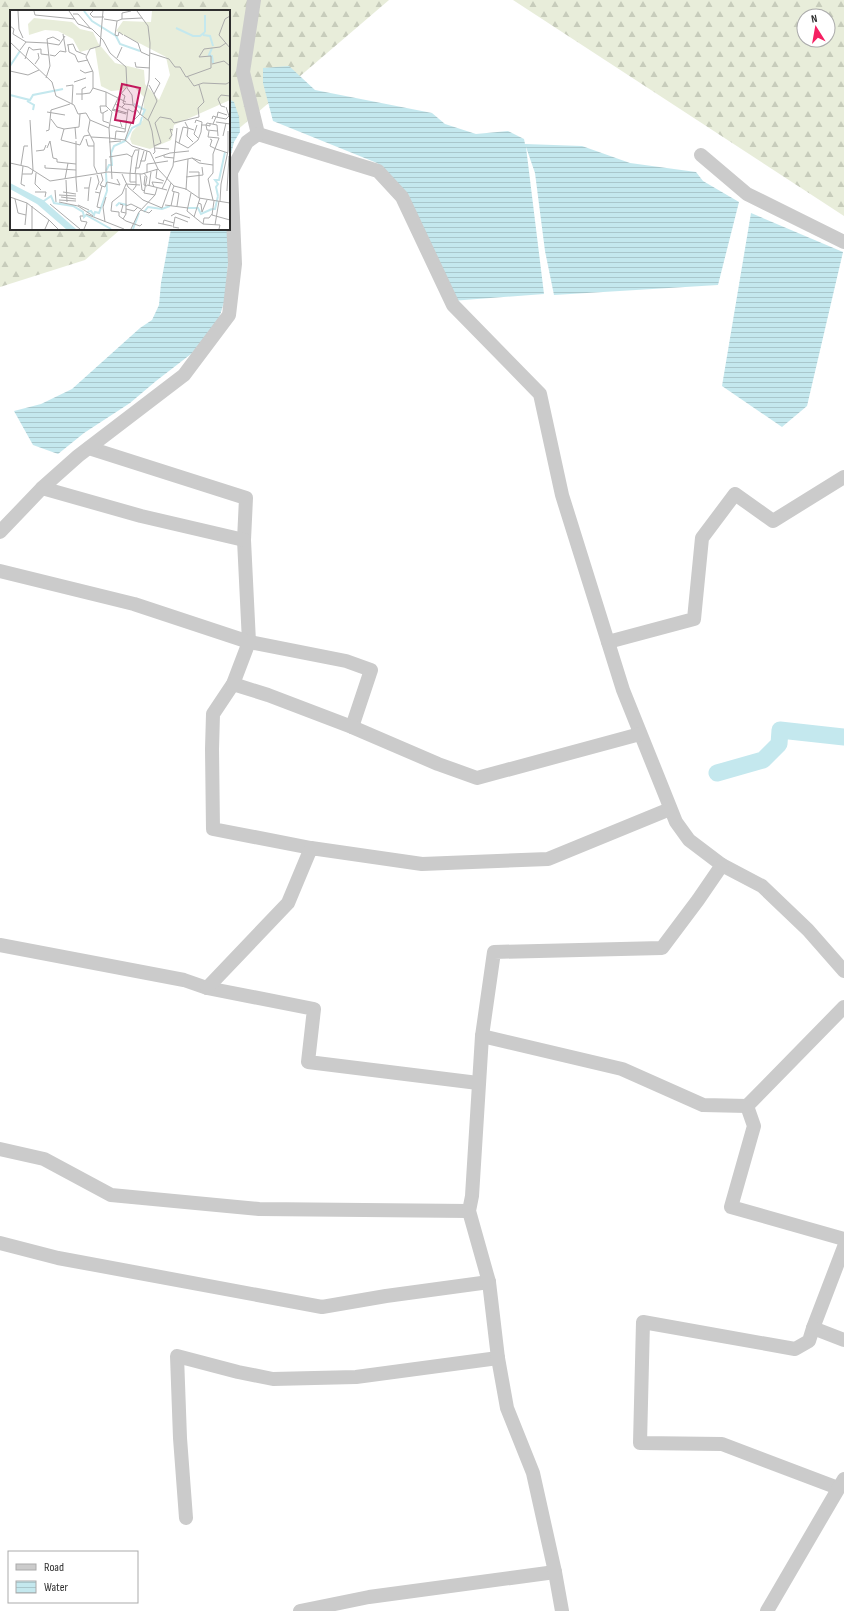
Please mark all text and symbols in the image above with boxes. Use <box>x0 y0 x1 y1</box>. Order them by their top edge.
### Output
north arrow <box>796 8 836 48</box>
inset map <box>10 10 230 230</box>
text: N <box>810 12 818 26</box>
legend <box>8 1551 138 1603</box>
text: Road <box>44 1560 64 1575</box>
text: Water <box>44 1580 68 1595</box>

